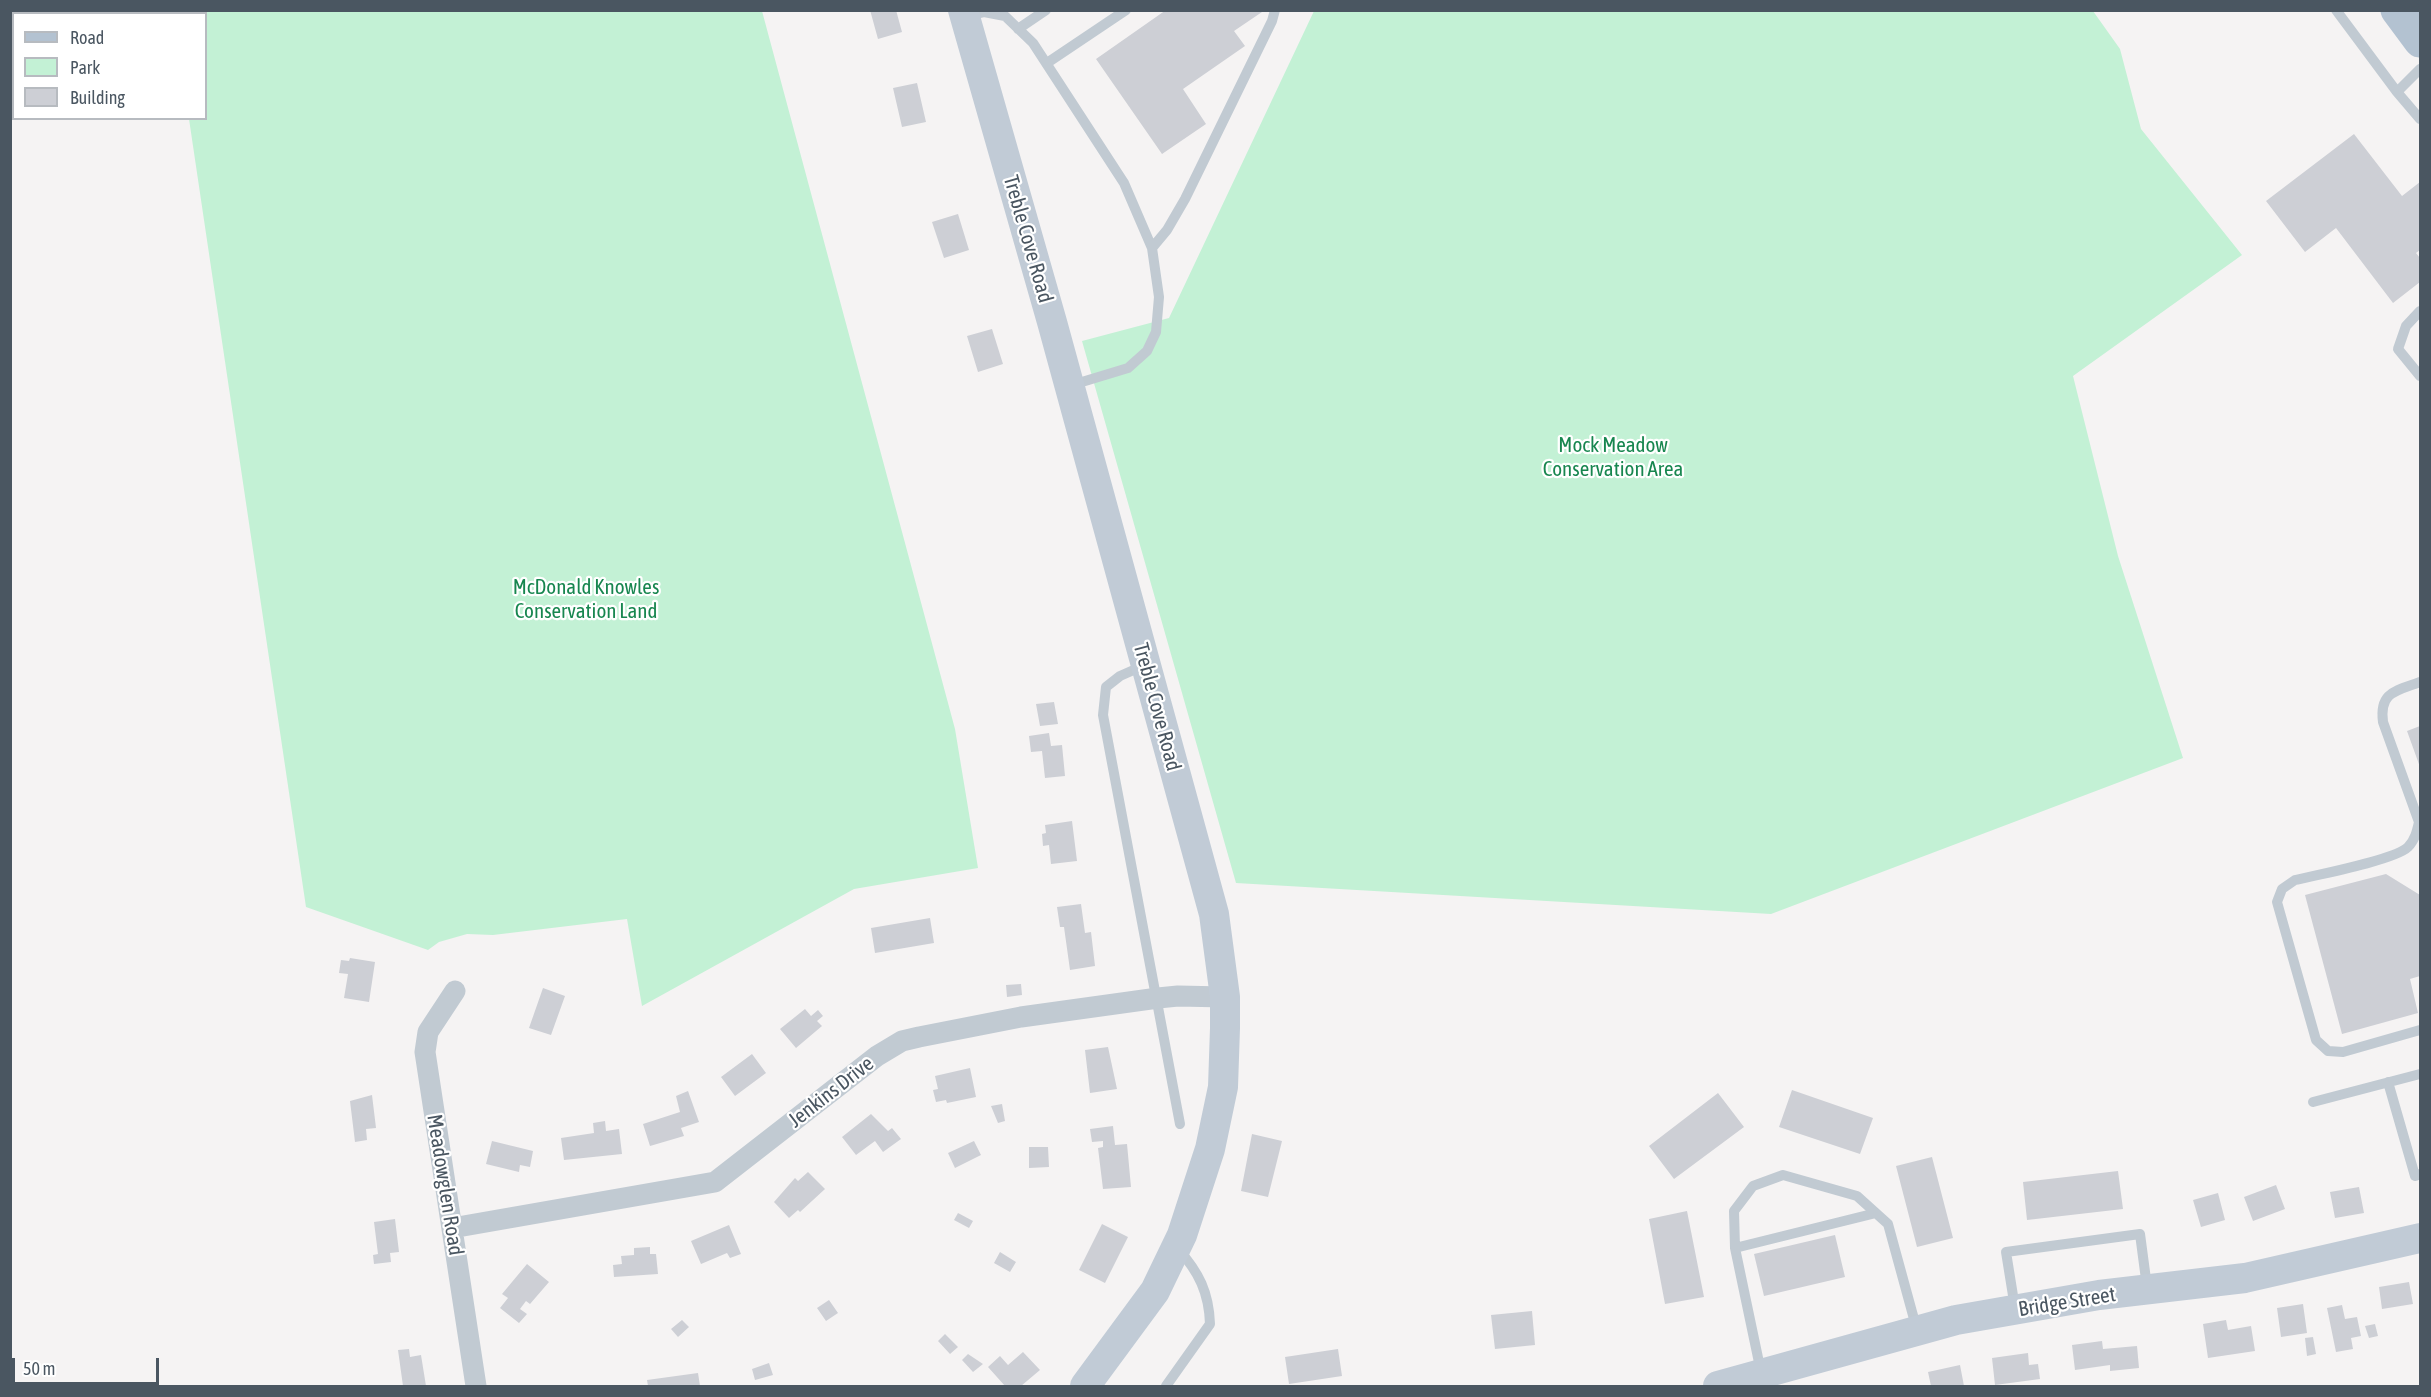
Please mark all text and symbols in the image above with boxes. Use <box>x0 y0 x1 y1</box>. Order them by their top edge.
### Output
legend <box>12 12 207 120</box>
text: Road <box>70 27 104 48</box>
text: Park <box>70 57 100 78</box>
text: Building <box>70 87 125 108</box>
street label: Treble Cove Road <box>998 172 1058 306</box>
park label: Mock Meadow Conservation Area <box>1543 432 1683 482</box>
park label: McDonald Knowles Conservation Land <box>513 574 659 624</box>
street label: Treble Cove Road <box>1128 640 1186 774</box>
street label: Jenkins Drive <box>783 1051 879 1133</box>
street label: Meadowglen Road <box>421 1113 469 1257</box>
street label: Bridge Street <box>2017 1282 2117 1322</box>
scale bar <box>15 1346 162 1384</box>
text: 50 m <box>23 1358 55 1379</box>

